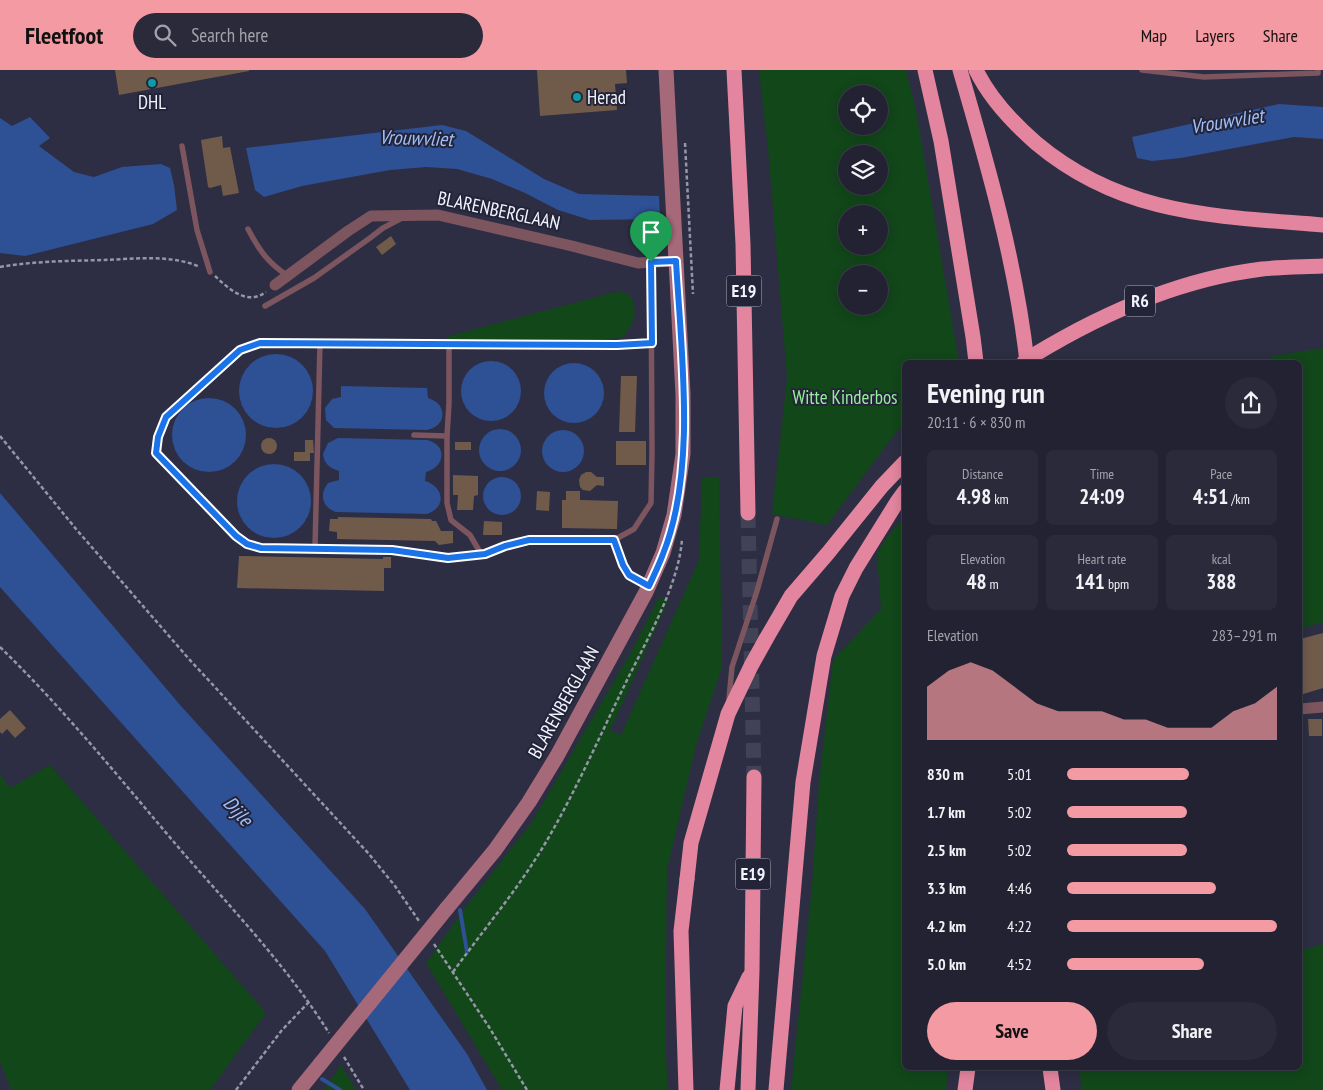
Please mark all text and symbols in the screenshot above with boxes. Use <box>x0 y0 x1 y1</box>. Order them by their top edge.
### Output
search box <box>133 13 483 58</box>
text: Fleetfoot <box>25 20 103 51</box>
icon: search <box>151 21 179 49</box>
text: Search here <box>191 23 268 47</box>
text: Map <box>1141 24 1167 47</box>
text: Layers <box>1195 24 1235 47</box>
text: Share <box>1263 24 1298 47</box>
marker: DHL <box>146 77 158 89</box>
place label: Herad <box>587 85 626 109</box>
map controls <box>838 85 888 315</box>
button: locate <box>838 85 888 135</box>
place label: DHL <box>138 90 166 114</box>
marker: Herad <box>571 91 583 103</box>
water label: Vrouwvliet <box>1189 102 1268 140</box>
water label: Vrouwvliet <box>379 124 456 152</box>
button: layers <box>838 145 888 195</box>
street label: BLARENBERGLAAN <box>436 185 562 235</box>
button: + <box>838 205 888 255</box>
pin <box>630 211 672 262</box>
icon: arrive <box>637 218 665 246</box>
button: − <box>838 265 888 315</box>
road number: E19 <box>726 276 762 307</box>
road number: R6 <box>1125 286 1155 317</box>
text: Evening run <box>927 374 1045 411</box>
button: share <box>1225 377 1277 429</box>
park label: Witte Kinderbos <box>792 385 898 409</box>
text: 20:11 · 6 × 830 m <box>927 412 1025 432</box>
text: Distance <box>962 465 1003 483</box>
text: Time <box>1090 465 1114 483</box>
text: Pace <box>1210 465 1232 483</box>
text: 4.98 <box>957 483 991 510</box>
text: 24:09 <box>1079 483 1125 510</box>
text: 4:51 <box>1193 483 1228 510</box>
text: km <box>991 490 1009 508</box>
text: /km <box>1228 490 1250 508</box>
text: Elevation <box>960 550 1005 568</box>
text: Heart rate <box>1078 550 1126 568</box>
text: kcal <box>1212 550 1231 568</box>
text: 48 <box>967 568 987 595</box>
text: 141 <box>1075 568 1105 595</box>
text: 388 <box>1206 568 1236 595</box>
text: m <box>987 575 999 593</box>
text: bpm <box>1105 575 1129 593</box>
text: Elevation <box>927 625 978 645</box>
text: 283–291 m <box>1212 625 1277 645</box>
street label: BLARENBERGLAAN <box>522 642 604 762</box>
text: 830 m <box>927 764 964 784</box>
text: 5:01 <box>1007 764 1032 784</box>
water label: Dijle <box>218 790 260 833</box>
text: 1.7 km <box>927 802 965 822</box>
text: 5:02 <box>1007 802 1032 822</box>
text: 2.5 km <box>927 840 966 860</box>
text: 5:02 <box>1007 840 1032 860</box>
road number: E19 <box>736 859 770 890</box>
text: 3.3 km <box>927 878 966 898</box>
text: 4:46 <box>1007 878 1032 898</box>
text: 4.2 km <box>927 916 966 936</box>
text: 4:22 <box>1007 916 1032 936</box>
text: 5.0 km <box>927 954 966 974</box>
text: 4:52 <box>1007 954 1032 974</box>
button: Save <box>927 1002 1097 1060</box>
button: Share <box>1107 1002 1277 1060</box>

